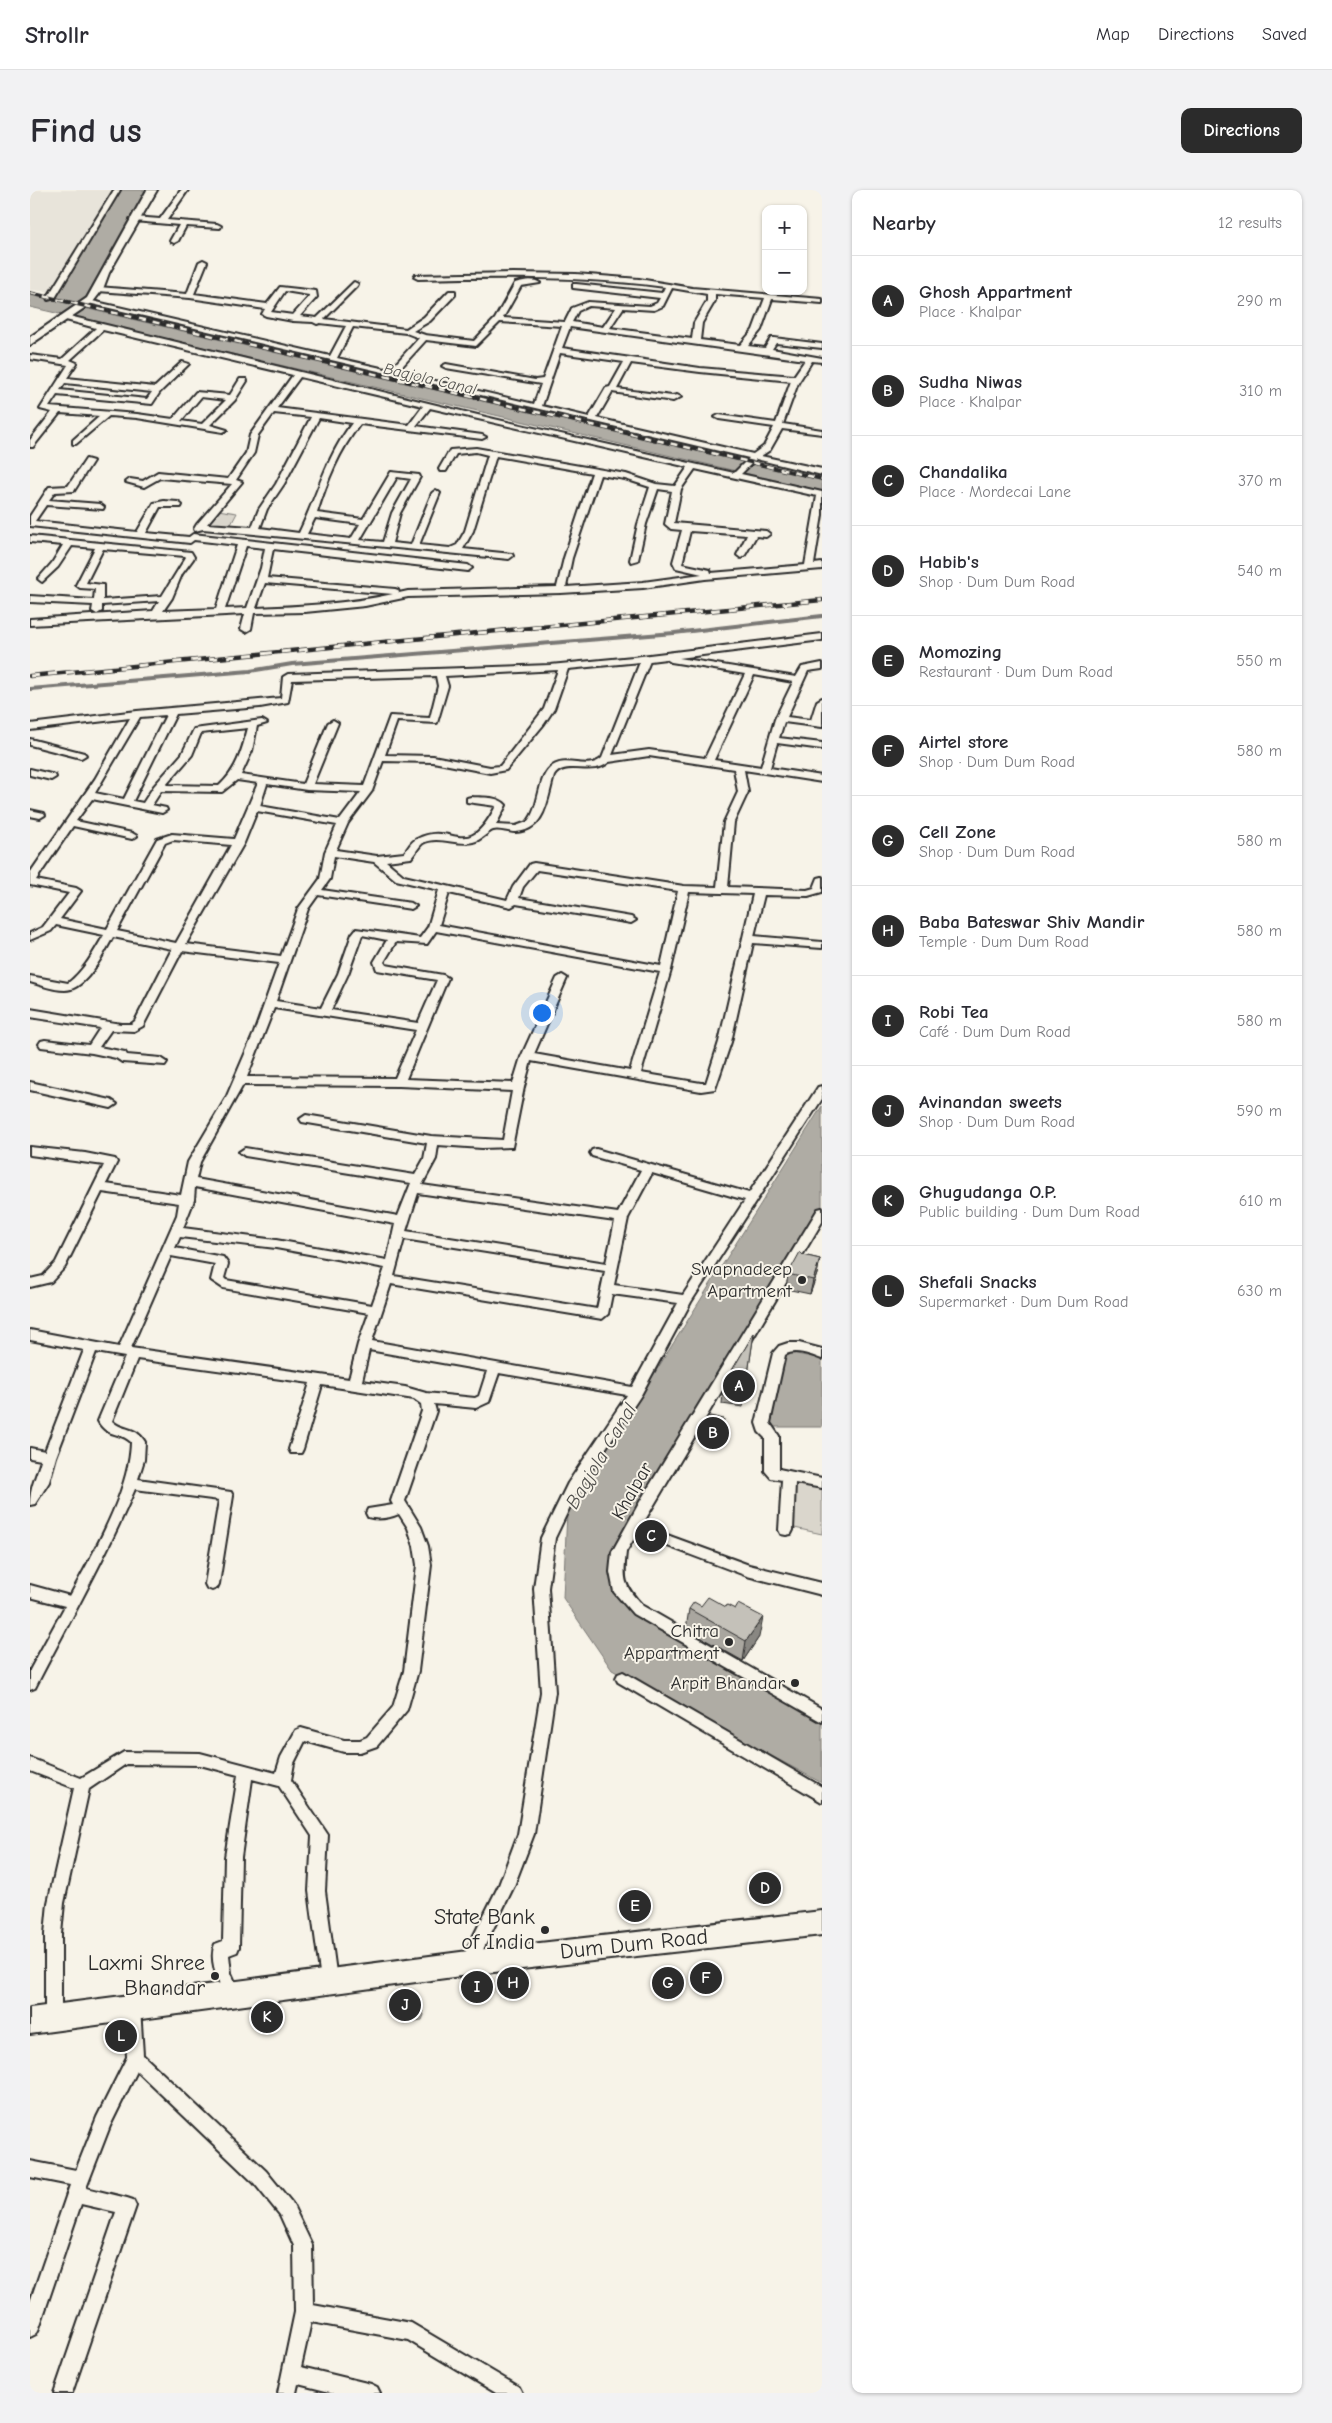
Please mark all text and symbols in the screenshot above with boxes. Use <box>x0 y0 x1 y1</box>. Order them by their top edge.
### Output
text: Strollr <box>25 21 89 49</box>
text: Map <box>1096 24 1130 45</box>
text: Directions <box>1158 24 1234 45</box>
text: Saved <box>1262 24 1307 45</box>
button: Directions <box>1181 108 1302 153</box>
text: Find us <box>30 110 142 151</box>
map controls <box>762 205 807 295</box>
button: + <box>762 205 807 250</box>
text: Nearby <box>872 211 936 235</box>
text: 12 results <box>1218 214 1282 232</box>
button: − <box>762 250 807 295</box>
text: Ghosh Appartment <box>919 281 1072 303</box>
text: A <box>884 292 892 310</box>
text: 290 m <box>1237 292 1282 310</box>
text: Place · Khalpar <box>919 303 1021 321</box>
water label: Bagjola Canal <box>382 360 479 399</box>
text: Sudha Niwas <box>919 371 1022 393</box>
text: B <box>883 382 893 400</box>
text: 310 m <box>1239 382 1282 400</box>
text: Place · Khalpar <box>919 393 1021 411</box>
text: Chandalika <box>919 461 1008 483</box>
text: C <box>883 472 893 490</box>
text: 370 m <box>1238 472 1282 490</box>
text: Place · Mordecai Lane <box>919 483 1071 501</box>
text: Habib's <box>919 551 979 573</box>
text: D <box>883 562 893 580</box>
text: 540 m <box>1237 562 1282 580</box>
text: Shop · Dum Dum Road <box>919 573 1075 591</box>
text: Momozing <box>919 641 1002 663</box>
text: E <box>883 652 893 670</box>
text: 550 m <box>1236 652 1282 670</box>
text: Restaurant · Dum Dum Road <box>919 663 1113 681</box>
text: Airtel store <box>919 731 1008 753</box>
text: F <box>883 742 893 760</box>
text: 580 m <box>1237 742 1282 760</box>
text: Shop · Dum Dum Road <box>919 753 1075 771</box>
text: Cell Zone <box>919 821 996 843</box>
text: G <box>882 832 894 850</box>
text: 580 m <box>1237 832 1282 850</box>
text: Shop · Dum Dum Road <box>919 843 1075 861</box>
text: Baba Bateswar Shiv Mandir <box>919 911 1144 933</box>
text: H <box>882 922 894 940</box>
text: 580 m <box>1237 922 1282 940</box>
text: Temple · Dum Dum Road <box>919 933 1089 951</box>
your location <box>529 1000 555 1026</box>
text: Robi Tea <box>919 1001 989 1023</box>
text: I <box>885 1012 891 1030</box>
text: 580 m <box>1237 1012 1282 1030</box>
text: Café · Dum Dum Road <box>919 1023 1071 1041</box>
text: Avinandan sweets <box>919 1091 1062 1113</box>
text: J <box>884 1102 892 1120</box>
text: 590 m <box>1237 1102 1282 1120</box>
text: Shop · Dum Dum Road <box>919 1113 1075 1131</box>
text: Ghugudanga O.P. <box>919 1181 1057 1203</box>
text: K <box>883 1192 893 1210</box>
text: 610 m <box>1239 1192 1282 1210</box>
text: Public building · Dum Dum Road <box>919 1203 1140 1221</box>
place label: Swapnadeep Apartment <box>691 1258 793 1302</box>
text: Shefali Snacks <box>919 1271 1037 1293</box>
marker: Swapnadeep Apartment <box>796 1274 808 1286</box>
text: L <box>884 1282 892 1300</box>
text: 630 m <box>1237 1282 1282 1300</box>
text: Supermarket · Dum Dum Road <box>919 1293 1128 1311</box>
pin: A <box>723 1367 755 1405</box>
water label: Bagjola Canal <box>561 1399 642 1513</box>
pin: B <box>697 1414 729 1452</box>
street label: Khalpar <box>607 1458 657 1523</box>
pin: C <box>635 1517 667 1555</box>
place label: Chitra Appartment <box>624 1620 720 1664</box>
marker: Chitra Appartment <box>723 1636 735 1648</box>
place label: Arpit Bhandar <box>671 1672 785 1694</box>
marker: Arpit Bhandar <box>789 1677 801 1689</box>
pin: D <box>749 1869 781 1907</box>
pin: E <box>619 1887 651 1925</box>
place label: State Bank of India <box>434 1904 535 1955</box>
street label: Dum Dum Road <box>559 1923 709 1965</box>
marker: State Bank of India <box>539 1924 551 1936</box>
place label: Laxmi Shree Bhandar <box>88 1950 205 2001</box>
pin: F <box>690 1959 722 1997</box>
pin: H <box>497 1964 529 2002</box>
pin: G <box>652 1964 684 2002</box>
pin: I <box>461 1968 493 2006</box>
marker: Laxmi Shree Bhandar <box>209 1970 221 1982</box>
pin: J <box>389 1986 421 2024</box>
pin: K <box>251 1998 283 2036</box>
pin: L <box>105 2017 137 2055</box>

